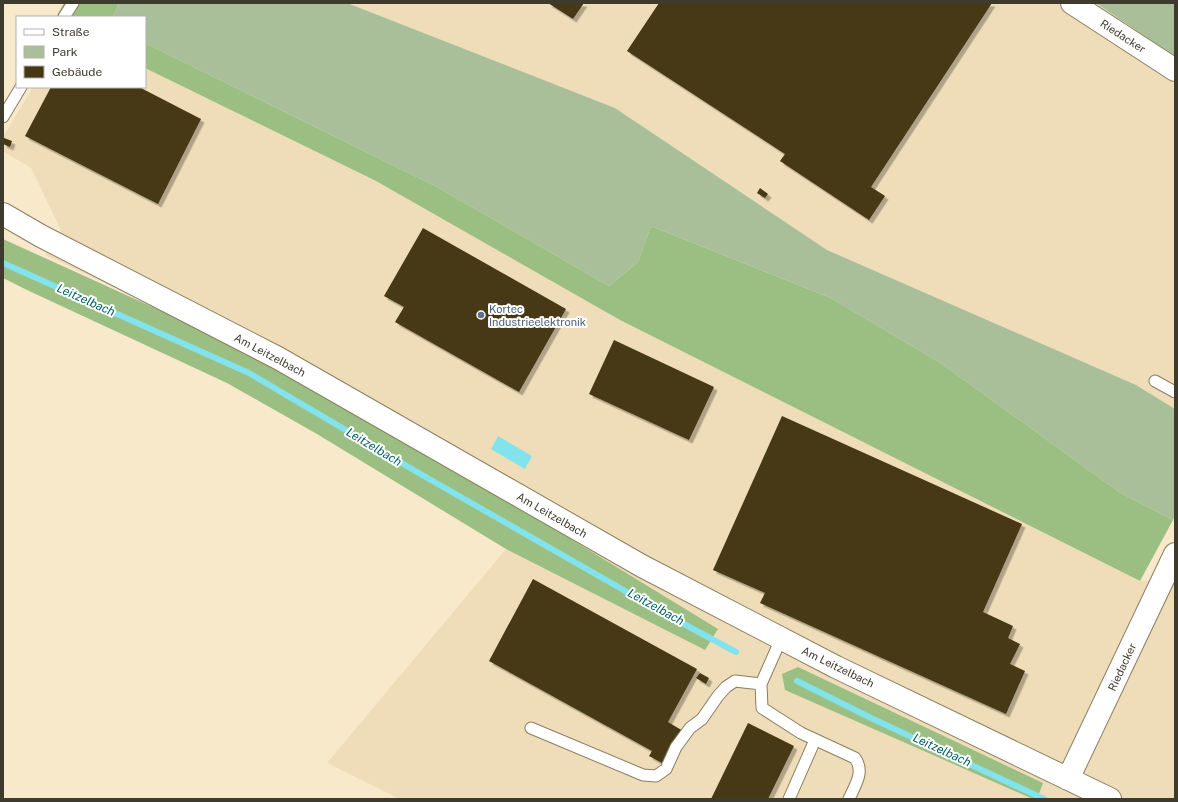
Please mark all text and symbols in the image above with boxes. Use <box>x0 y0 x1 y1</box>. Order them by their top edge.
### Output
legend <box>16 16 146 88</box>
street label: Riedacker <box>1098 17 1148 55</box>
text: Straße <box>52 25 90 39</box>
text: Park <box>52 45 78 59</box>
text: Gebäude <box>52 65 102 79</box>
water label: Leitzelbach <box>55 281 117 319</box>
place label: Kortec Industrieelektronik <box>489 303 586 328</box>
marker: Kortec Industrieelektronik <box>476 310 486 320</box>
street label: Am Leitzelbach <box>232 331 308 379</box>
water label: Leitzelbach <box>344 425 404 469</box>
street label: Am Leitzelbach <box>515 490 589 540</box>
water label: Leitzelbach <box>625 586 687 628</box>
street label: Riedacker <box>1106 641 1138 693</box>
street label: Am Leitzelbach <box>800 644 876 690</box>
water label: Leitzelbach <box>911 731 973 770</box>

